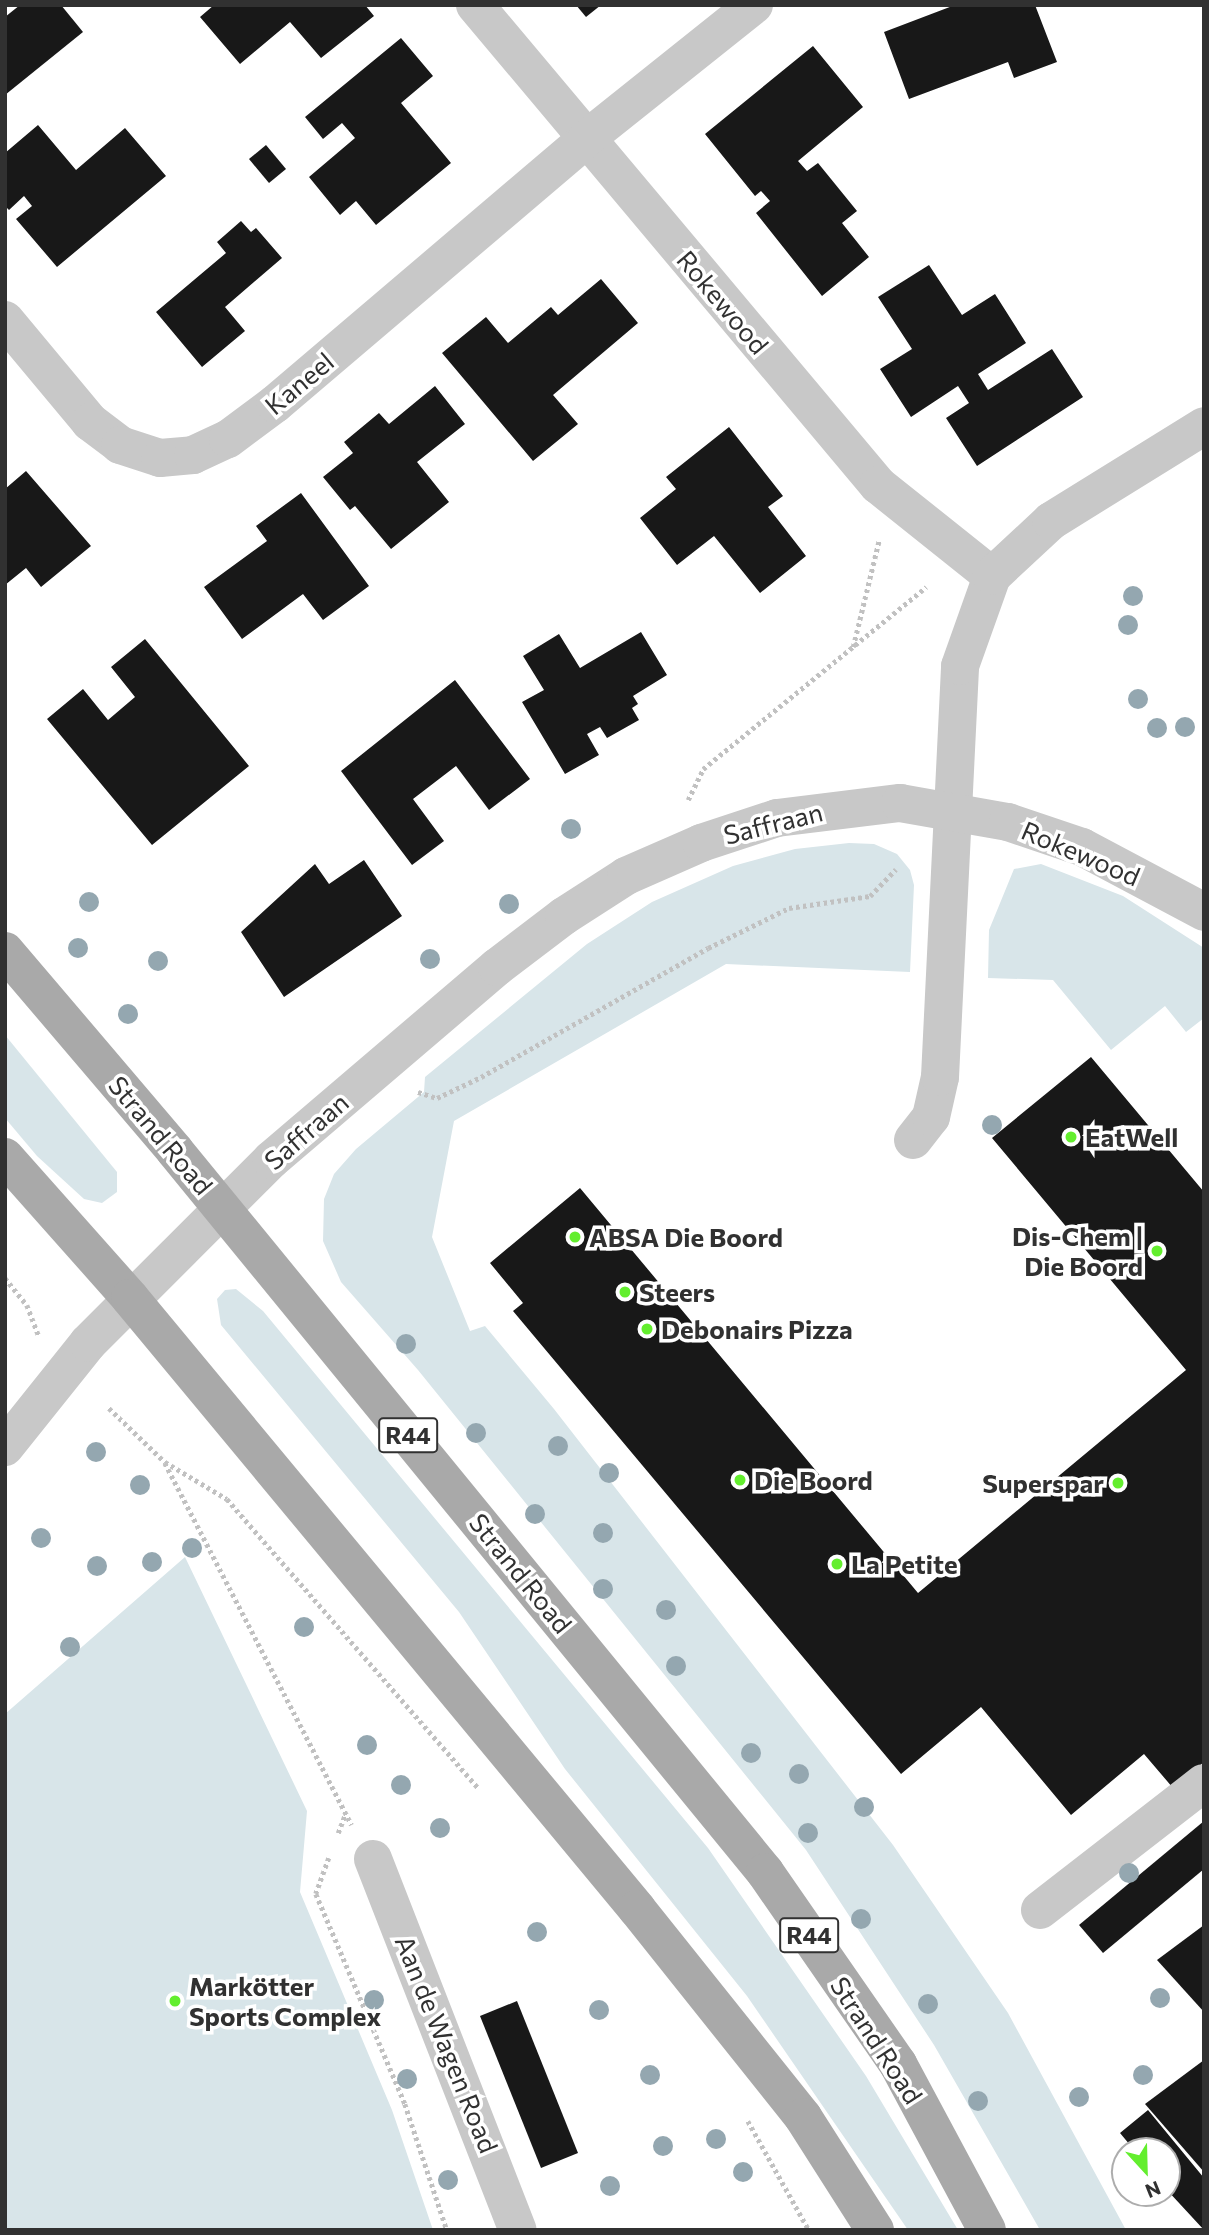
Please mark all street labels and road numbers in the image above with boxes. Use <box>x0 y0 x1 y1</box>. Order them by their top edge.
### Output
street label: Rokewood <box>671 244 775 360</box>
street label: Kaneel <box>258 345 340 421</box>
street label: Saffraan <box>720 796 826 850</box>
street label: Rokewood <box>1017 814 1145 892</box>
street label: Strand Road <box>102 1069 220 1201</box>
street label: Saffraan <box>258 1086 354 1176</box>
road number: R44 <box>376 1414 440 1456</box>
street label: Strand Road <box>463 1507 579 1639</box>
road number: R44 <box>778 1914 840 1956</box>
street label: Aan de Wagen Road <box>389 1931 505 2157</box>
street label: Strand Road <box>824 1971 930 2109</box>

